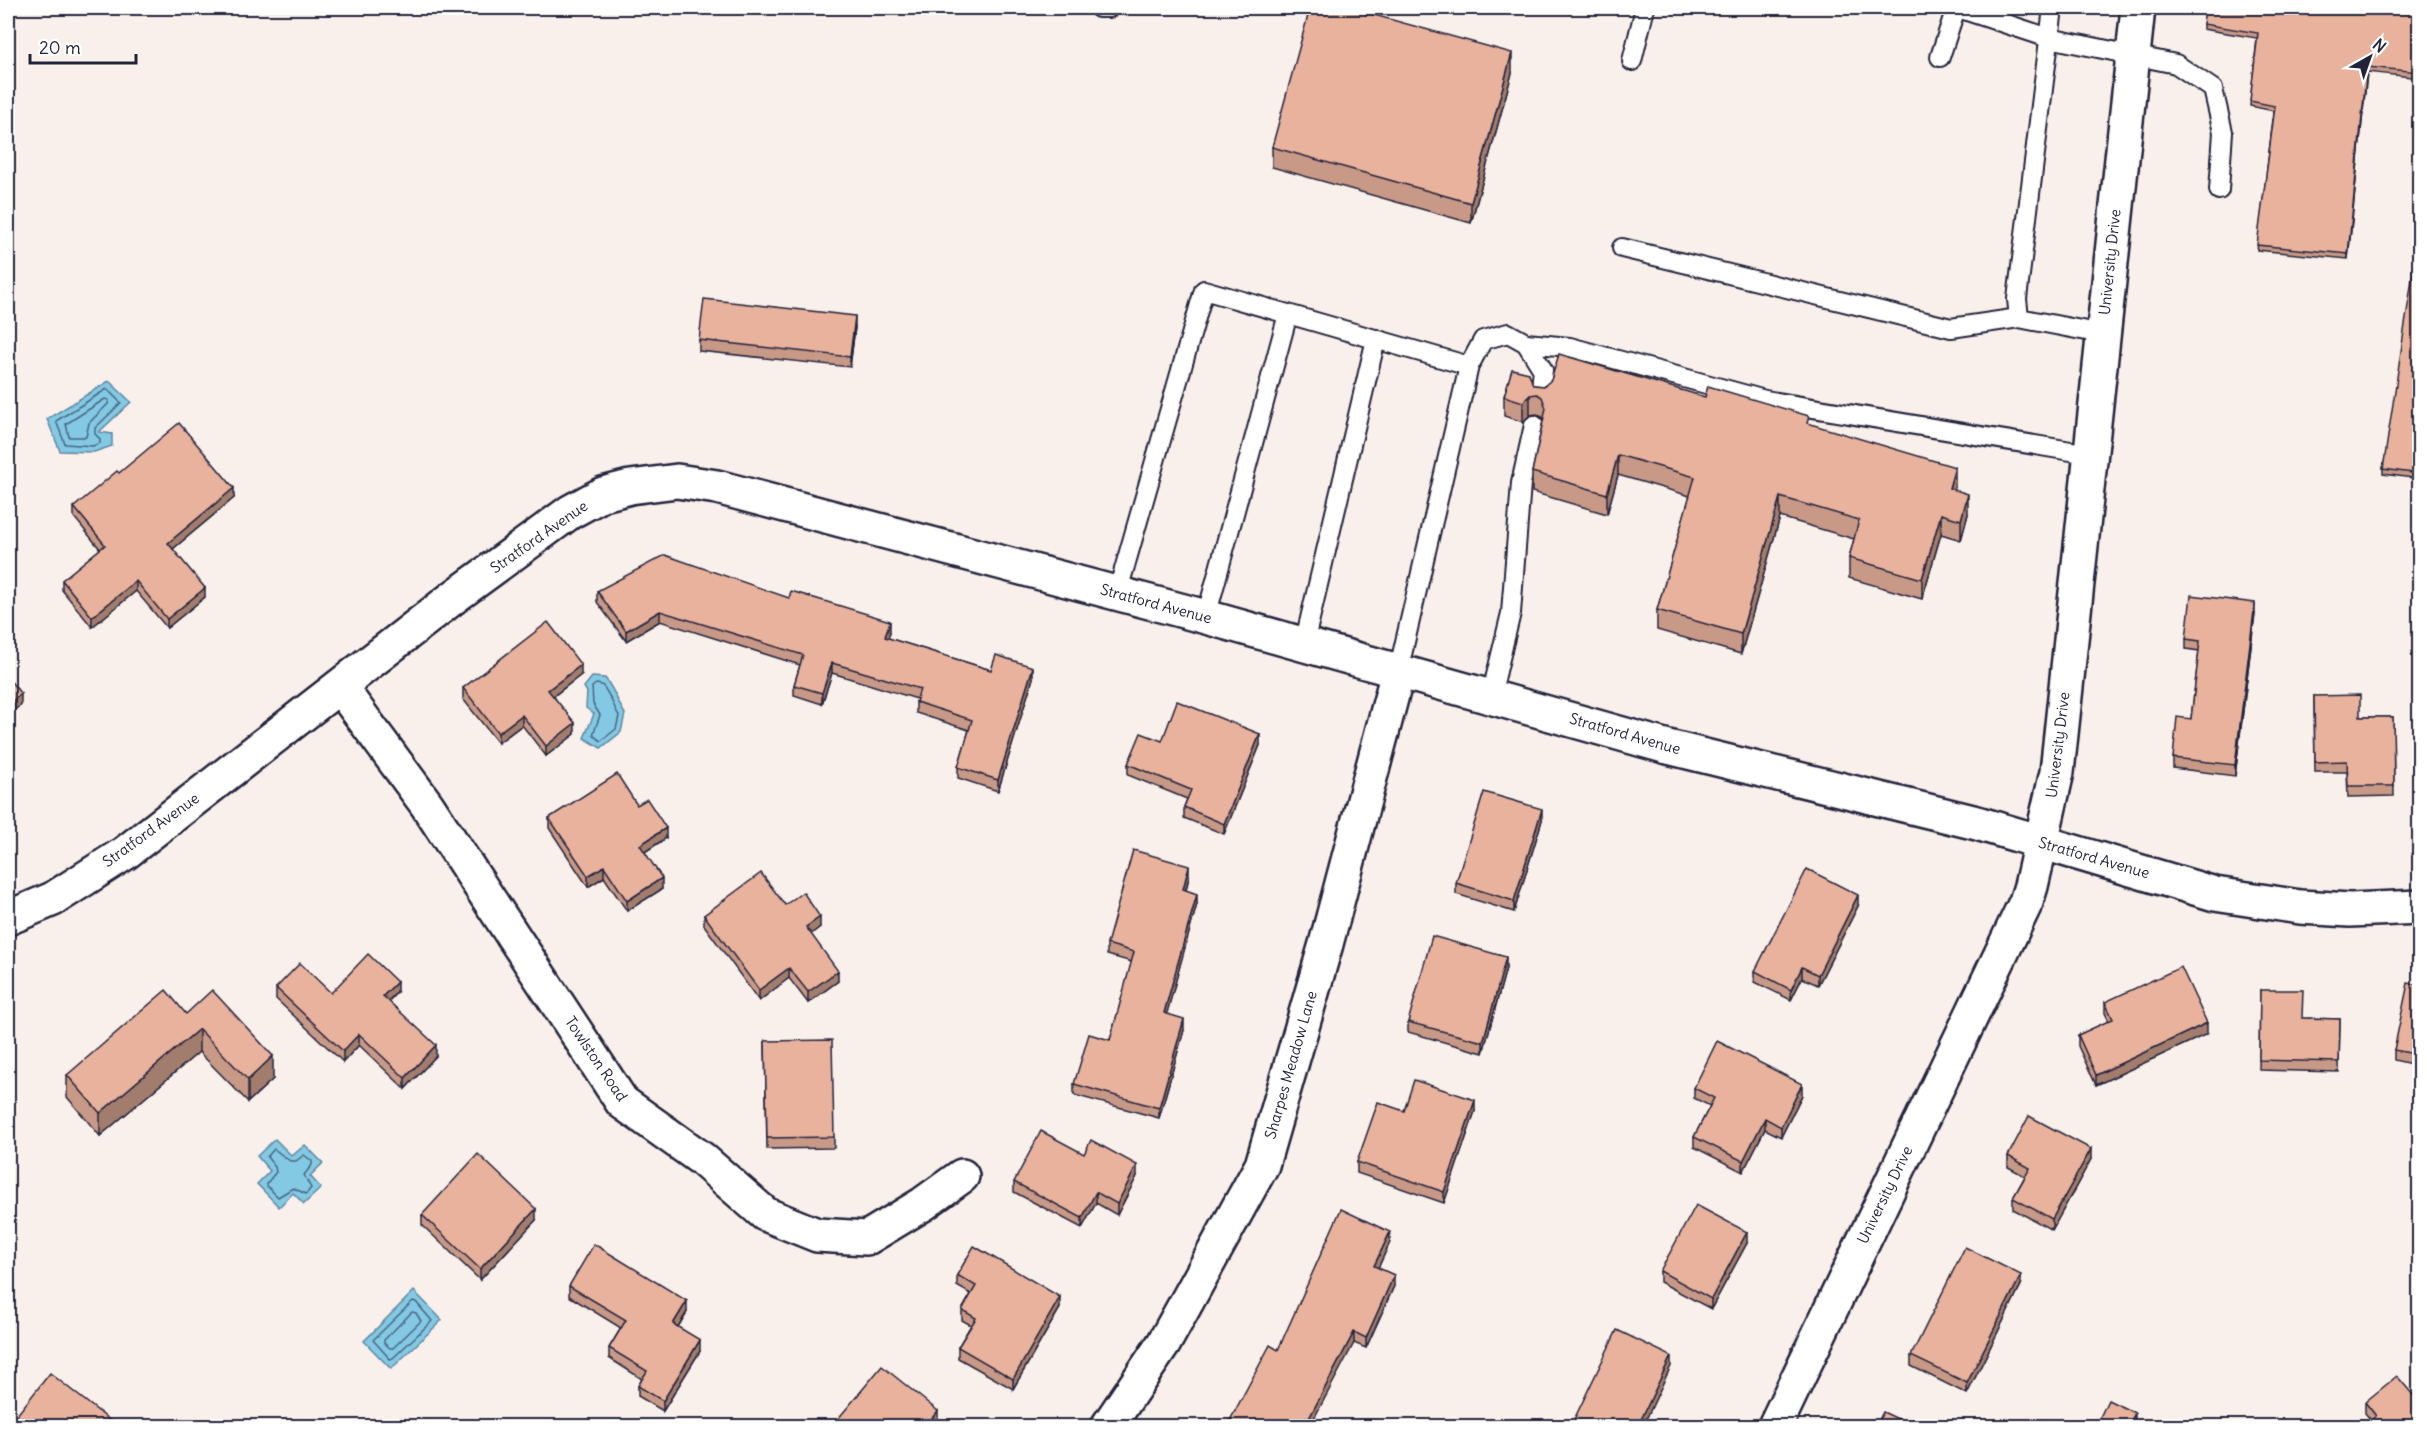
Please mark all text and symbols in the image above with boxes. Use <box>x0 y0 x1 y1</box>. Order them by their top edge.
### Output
scale bar <box>30 27 136 65</box>
north arrow <box>2340 27 2400 87</box>
text: N <box>2369 34 2390 57</box>
text: 20 m <box>39 36 81 59</box>
street label: University Drive <box>2094 208 2125 316</box>
street label: Stratford Avenue <box>486 496 591 577</box>
street label: Stratford Avenue <box>1098 580 1214 628</box>
street label: University Drive <box>2042 691 2073 799</box>
street label: Stratford Avenue <box>1567 709 1683 758</box>
street label: Stratford Avenue <box>99 788 203 871</box>
street label: Stratford Avenue <box>2036 833 2152 882</box>
street label: Sharpes Meadow Lane <box>1260 989 1321 1141</box>
street label: Towlston Road <box>561 1013 632 1105</box>
street label: University Drive <box>1853 1143 1916 1247</box>

